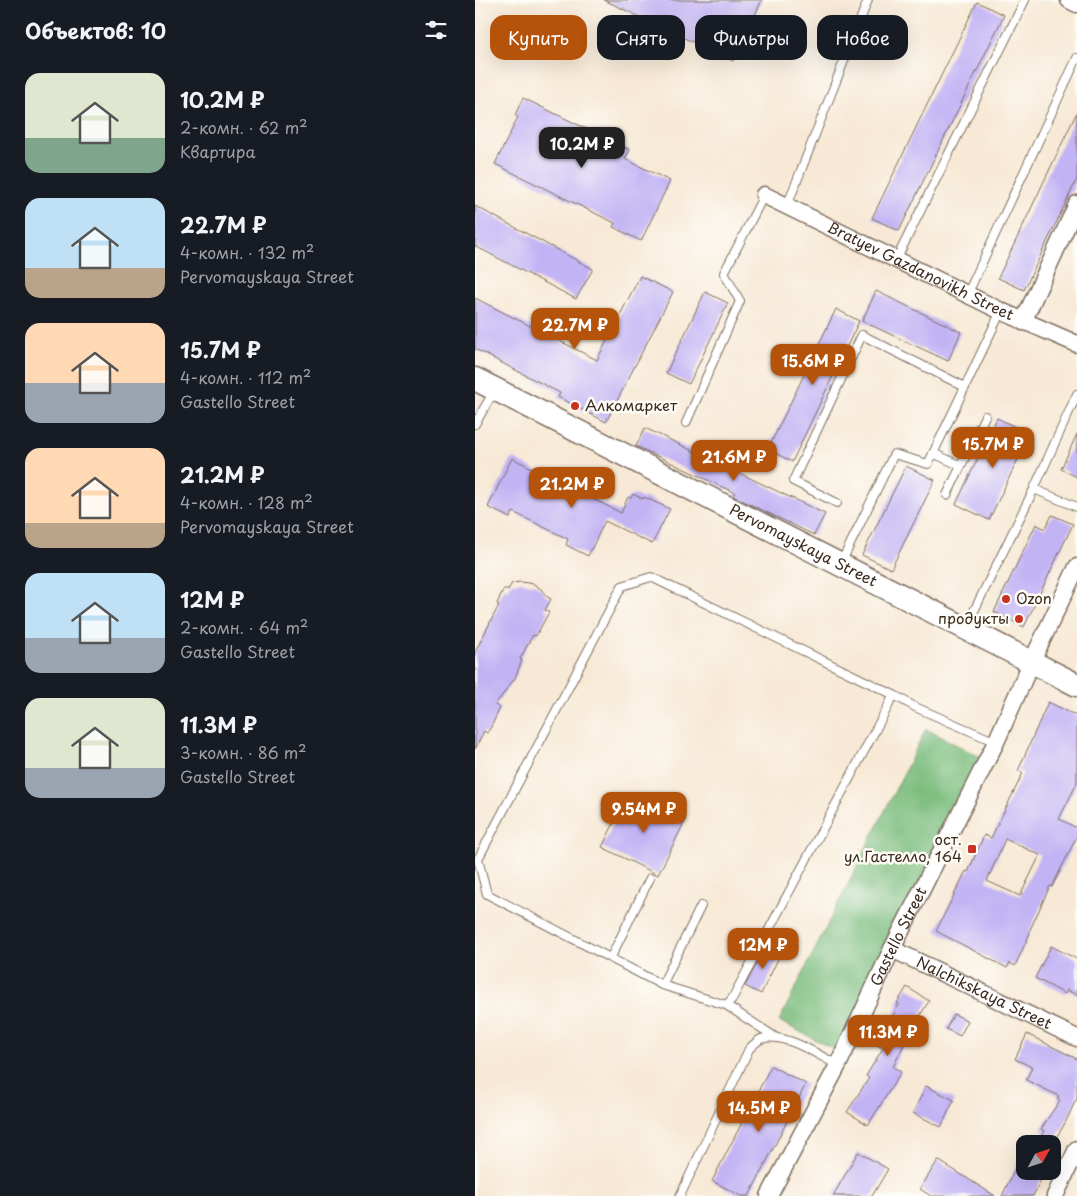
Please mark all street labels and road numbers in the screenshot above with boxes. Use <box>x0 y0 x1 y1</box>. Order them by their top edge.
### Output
street label: Bratyev Gazdanovikh Street <box>824 215 1018 325</box>
street label: Pervomayskaya Street <box>726 497 882 592</box>
street label: Gastello Street <box>863 882 931 989</box>
street label: Nalchikskaya Street <box>913 950 1056 1034</box>

